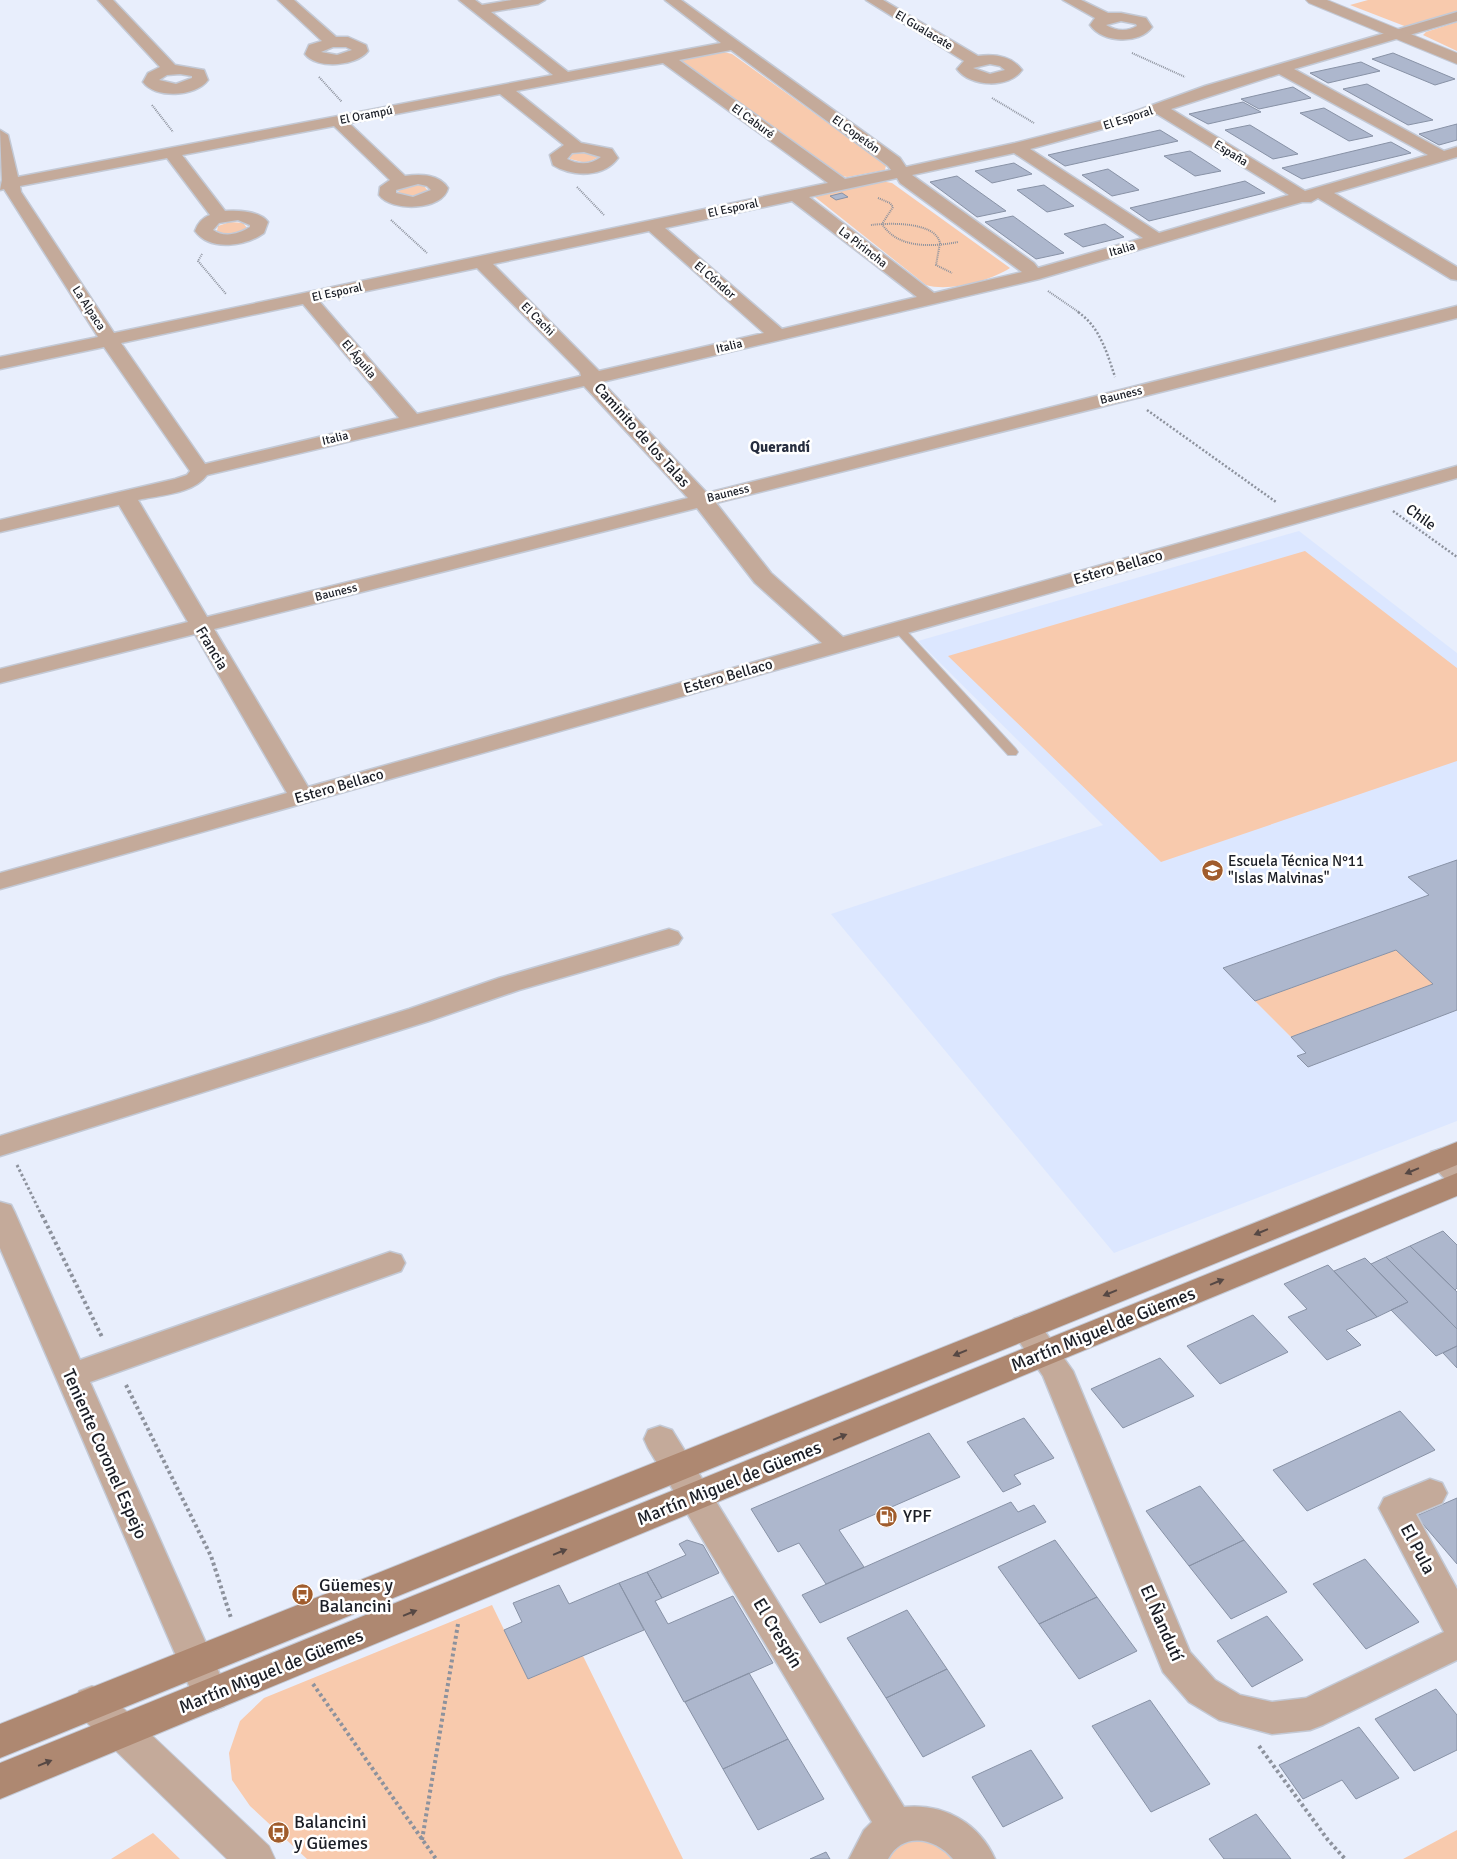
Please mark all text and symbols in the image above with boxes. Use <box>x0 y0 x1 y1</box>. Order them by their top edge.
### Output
street label: El Gualacate <box>892 7 955 53</box>
street label: El Caburé <box>728 101 777 142</box>
street label: El Orampú <box>338 103 394 128</box>
street label: El Esporal <box>1101 103 1155 134</box>
street label: El Copetón <box>829 112 883 157</box>
street label: España <box>1211 137 1250 170</box>
street label: El Esporal <box>706 196 760 221</box>
street label: La Pirincha <box>835 224 890 271</box>
street label: Italia <box>1107 239 1137 260</box>
street label: El Cóndor <box>691 258 739 303</box>
street label: El Esporal <box>310 280 364 305</box>
street label: La Alpaca <box>69 283 108 333</box>
street label: El Cachi <box>518 299 558 339</box>
street label: Italia <box>714 336 744 357</box>
street label: El Águila <box>338 337 379 382</box>
street label: Caminito de los Talas <box>590 379 694 491</box>
street label: Bauness <box>1098 383 1144 408</box>
street label: Italia <box>320 428 350 449</box>
district label: Querandí <box>750 438 810 456</box>
street label: Bauness <box>705 481 751 506</box>
street label: Chile <box>1402 500 1440 534</box>
street label: Estero Bellaco <box>1071 546 1165 588</box>
street label: Bauness <box>313 580 359 605</box>
street label: Francia <box>192 623 232 673</box>
street label: Estero Bellaco <box>681 655 775 697</box>
street label: Estero Bellaco <box>292 765 386 807</box>
place label: Escuela Técnica N°11 "Islas Malvinas" <box>1228 852 1364 887</box>
school or university icon: Escuela Técnica N°11 "Islas Malvinas" <box>1200 858 1224 882</box>
one-way arrow <box>1405 1167 1419 1175</box>
one-way arrow <box>1254 1228 1268 1236</box>
one-way arrow <box>1210 1278 1224 1286</box>
street label: Martín Miguel de Güemes <box>1008 1282 1198 1376</box>
one-way arrow <box>1103 1289 1118 1297</box>
one-way arrow <box>953 1350 967 1358</box>
street label: Teniente Coronel Espejo <box>58 1366 152 1542</box>
one-way arrow <box>833 1433 848 1441</box>
street label: Martín Miguel de Güemes <box>634 1436 824 1530</box>
fuel station icon: YPF <box>875 1504 899 1528</box>
place label: YPF <box>903 1505 932 1527</box>
street label: El Pula <box>1396 1520 1440 1578</box>
one-way arrow <box>553 1547 567 1555</box>
place label: Güemes y Balancini <box>319 1574 394 1617</box>
street label: El Ñandutí <box>1135 1581 1189 1665</box>
bus stop icon: Güemes y Balancini <box>291 1583 315 1607</box>
street label: El Crespín <box>749 1594 807 1672</box>
one-way arrow <box>403 1609 417 1617</box>
street label: Martín Miguel de Güemes <box>176 1624 366 1718</box>
one-way arrow <box>38 1759 53 1767</box>
place label: Balancini y Güemes <box>294 1811 368 1854</box>
bus stop icon: Balancini y Güemes <box>266 1820 290 1844</box>

